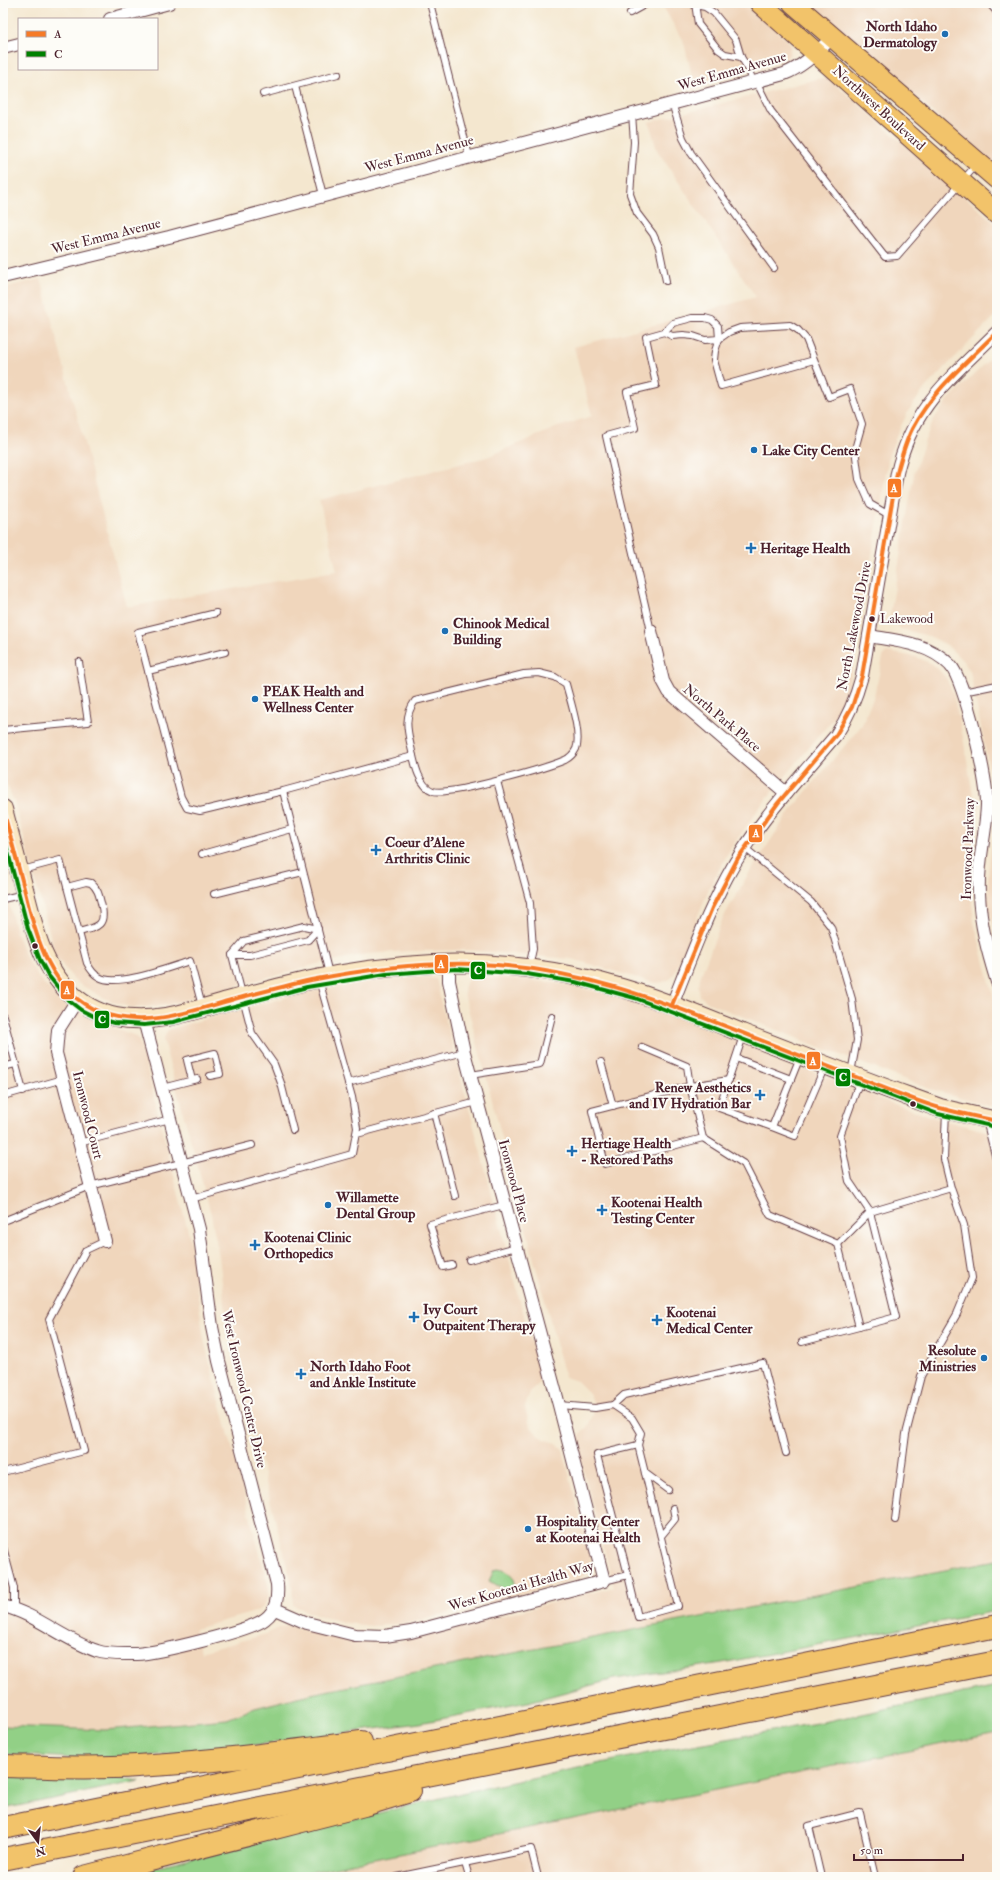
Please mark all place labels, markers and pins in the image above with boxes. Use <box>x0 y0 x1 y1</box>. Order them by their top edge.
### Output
place label: North Idaho Dermatology <box>863 18 938 52</box>
marker: North Idaho Dermatology <box>940 29 950 39</box>
place label: Lake City Center <box>762 442 860 460</box>
marker: Lake City Center <box>749 445 759 455</box>
place label: Heritage Health <box>760 540 851 558</box>
marker: Heritage Health <box>745 542 757 554</box>
place label: Lakewood <box>880 611 934 627</box>
marker: Lakewood <box>867 614 877 624</box>
place label: Chinook Medical Building <box>453 615 550 649</box>
marker: Chinook Medical Building <box>440 626 450 636</box>
place label: PEAK Health and Wellness Center <box>262 683 364 716</box>
marker: PEAK Health and Wellness Center <box>250 694 260 704</box>
place label: Coeur d'Alene Arthritis Clinic <box>384 834 470 867</box>
marker: Coeur d'Alene Arthritis Clinic <box>370 844 382 856</box>
unlabelled marker <box>30 941 40 951</box>
place label: Renew Aesthetics and IV Hydration Bar <box>629 1079 752 1113</box>
marker: Renew Aesthetics and IV Hydration Bar <box>754 1089 766 1101</box>
unlabelled marker <box>908 1099 918 1109</box>
place label: Hertiage Health - Restored Paths <box>581 1135 673 1168</box>
marker: Hertiage Health - Restored Paths <box>566 1145 578 1157</box>
place label: Willamette Dental Group <box>335 1189 415 1223</box>
place label: Kootenai Health Testing Center <box>610 1194 703 1228</box>
marker: Willamette Dental Group <box>323 1200 333 1210</box>
marker: Kootenai Health Testing Center <box>596 1204 608 1216</box>
place label: Kootenai Clinic Orthopedics <box>264 1229 352 1263</box>
marker: Kootenai Clinic Orthopedics <box>249 1239 261 1251</box>
place label: Ivy Court Outpaitent Therapy <box>423 1301 536 1335</box>
place label: Kootenai Medical Center <box>665 1304 753 1337</box>
marker: Ivy Court Outpaitent Therapy <box>408 1311 420 1323</box>
marker: Kootenai Medical Center <box>651 1314 663 1326</box>
place label: Resolute Ministries <box>918 1342 976 1375</box>
marker: Resolute Ministries <box>979 1353 989 1363</box>
place label: North Idaho Foot and Ankle Institute <box>309 1358 416 1391</box>
marker: North Idaho Foot and Ankle Institute <box>295 1368 307 1380</box>
place label: Hospitality Center at Kootenai Health <box>536 1513 641 1546</box>
marker: Hospitality Center at Kootenai Health <box>523 1524 533 1534</box>

